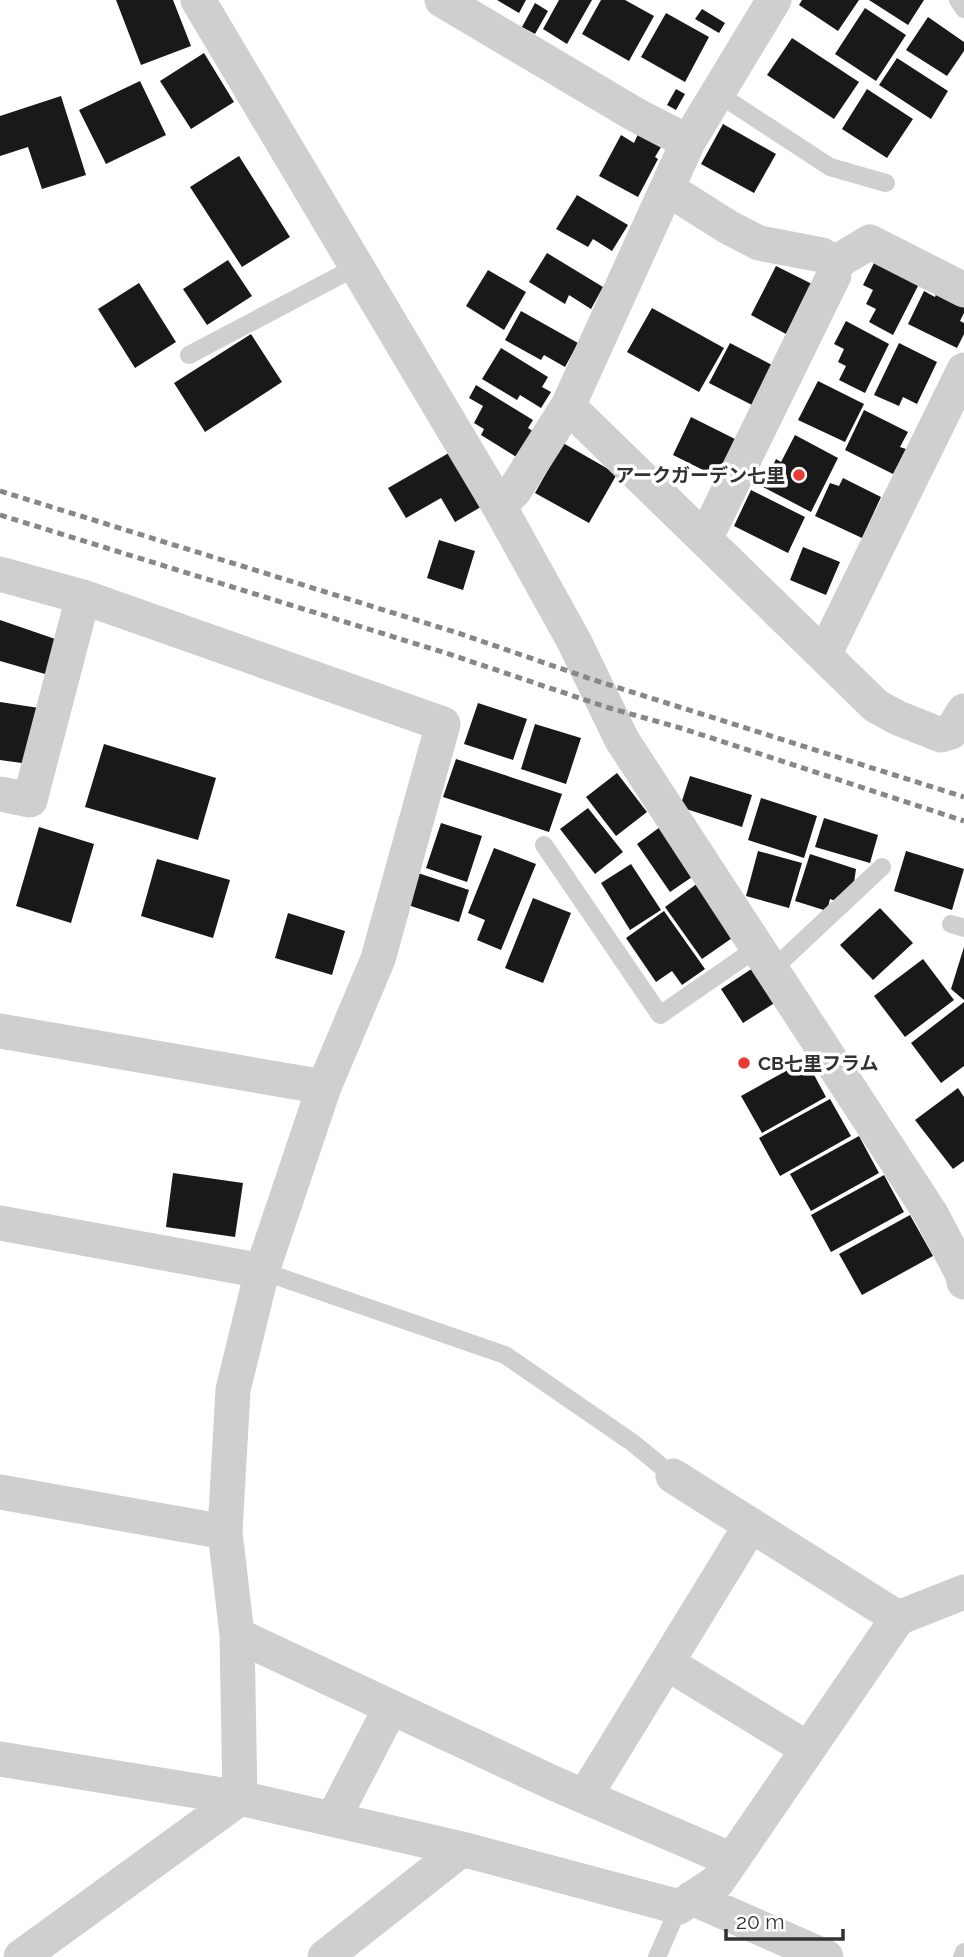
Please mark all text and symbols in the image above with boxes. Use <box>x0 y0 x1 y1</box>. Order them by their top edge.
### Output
place label: アークガーデン七里 <box>615 464 785 486</box>
marker: アークガーデン七里 <box>791 467 807 483</box>
place label: CB七里フラム <box>758 1052 878 1074</box>
marker: CB七里フラム <box>736 1055 752 1071</box>
scale bar <box>726 1898 843 1942</box>
text: 20 m <box>736 1909 784 1934</box>

